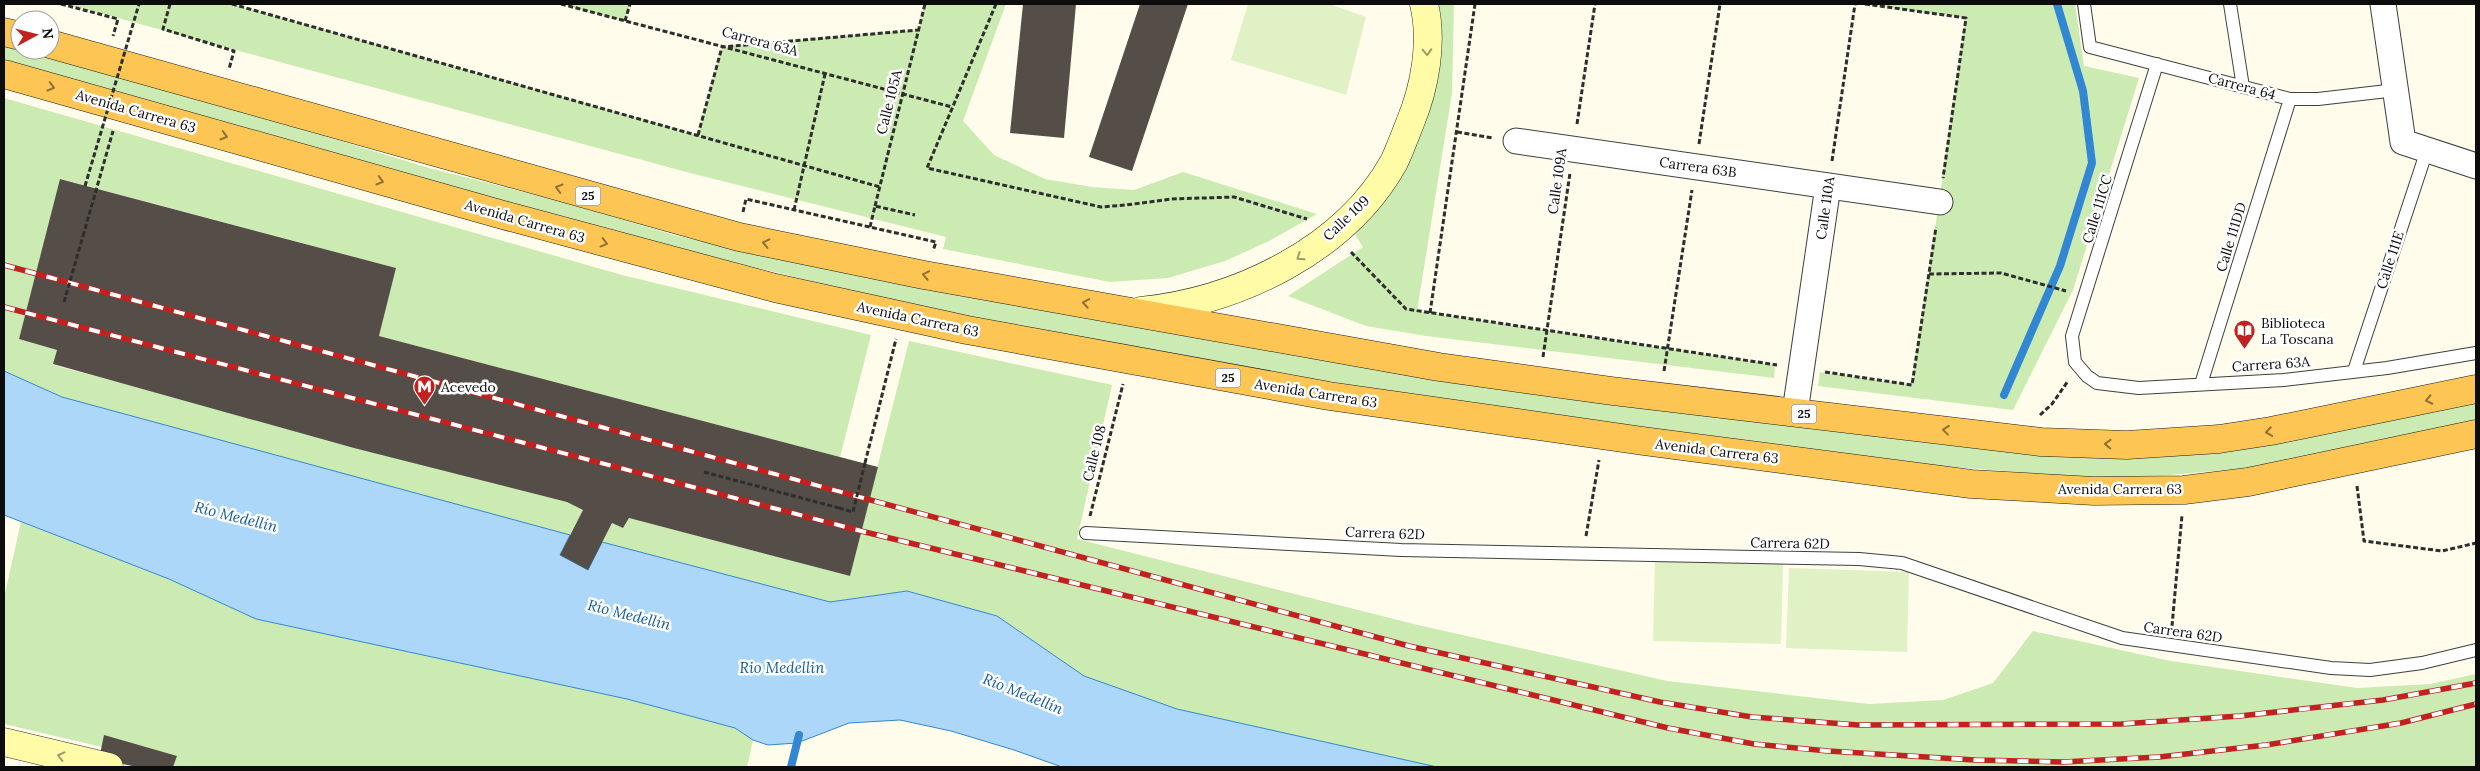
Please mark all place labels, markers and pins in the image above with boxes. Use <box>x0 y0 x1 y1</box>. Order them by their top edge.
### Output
place label: Biblioteca La Toscana <box>2261 314 2334 348</box>
library icon: Biblioteca La Toscana <box>2233 319 2257 350</box>
metro station icon: Acevedo <box>413 375 437 406</box>
place label: Acevedo <box>440 378 496 396</box>

